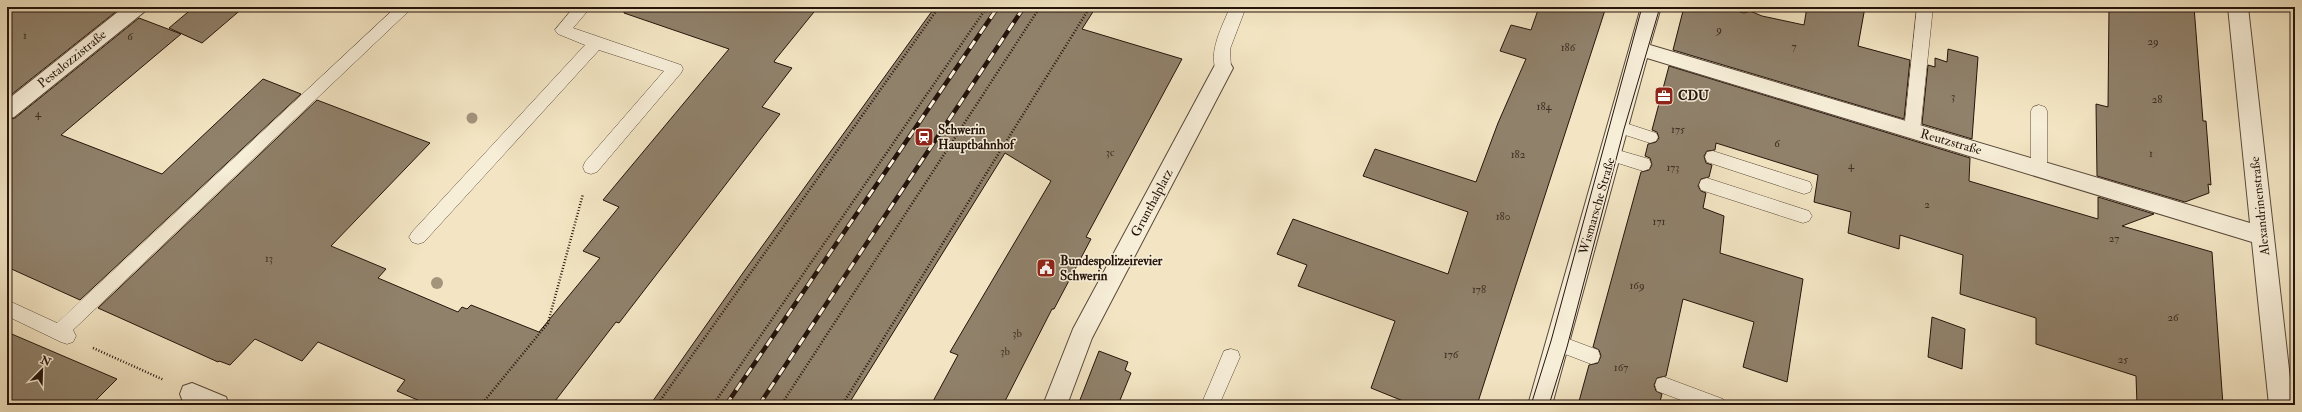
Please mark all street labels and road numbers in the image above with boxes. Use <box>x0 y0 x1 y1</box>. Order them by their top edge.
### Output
street label: Pestalozzistraße <box>34 26 110 92</box>
street label: Reutzstraße <box>1918 126 1984 159</box>
street label: Wismarsche Straße <box>1575 155 1619 257</box>
street label: Alexandrinenstraße <box>2247 155 2273 257</box>
street label: Grunthalplatz <box>1127 166 1178 240</box>

